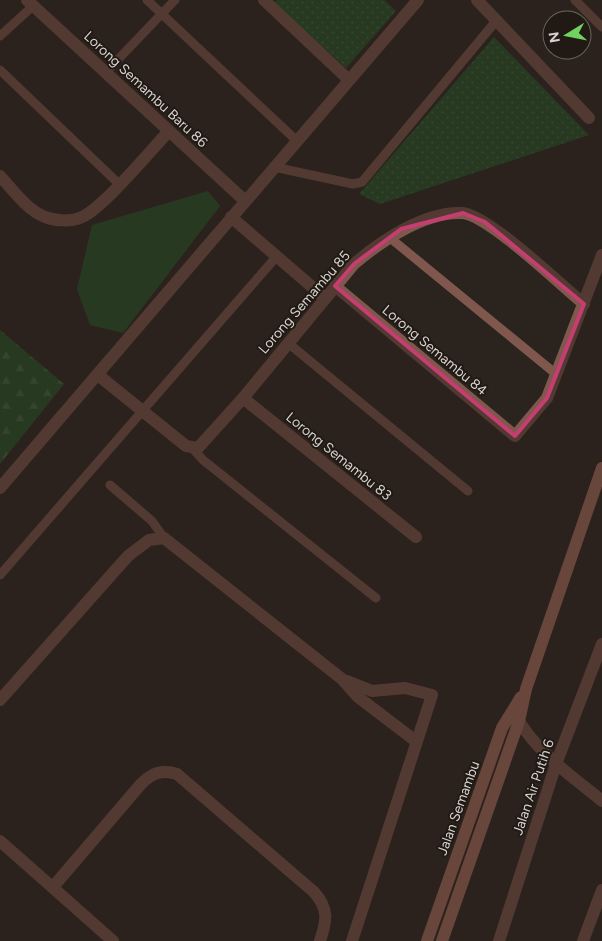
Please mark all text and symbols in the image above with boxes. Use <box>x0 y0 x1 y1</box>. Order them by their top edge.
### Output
north arrow <box>542 10 592 60</box>
street label: Lorong Semambu Baru 86 <box>80 28 211 151</box>
text: N <box>545 30 564 44</box>
street label: Lorong Semambu 85 <box>255 247 354 357</box>
street label: Lorong Semambu 84 <box>379 302 491 399</box>
street label: Lorong Semambu 83 <box>283 409 395 504</box>
street label: Jalan Air Putih 6 <box>509 737 558 837</box>
street label: Jalan Semambu <box>434 759 483 858</box>

